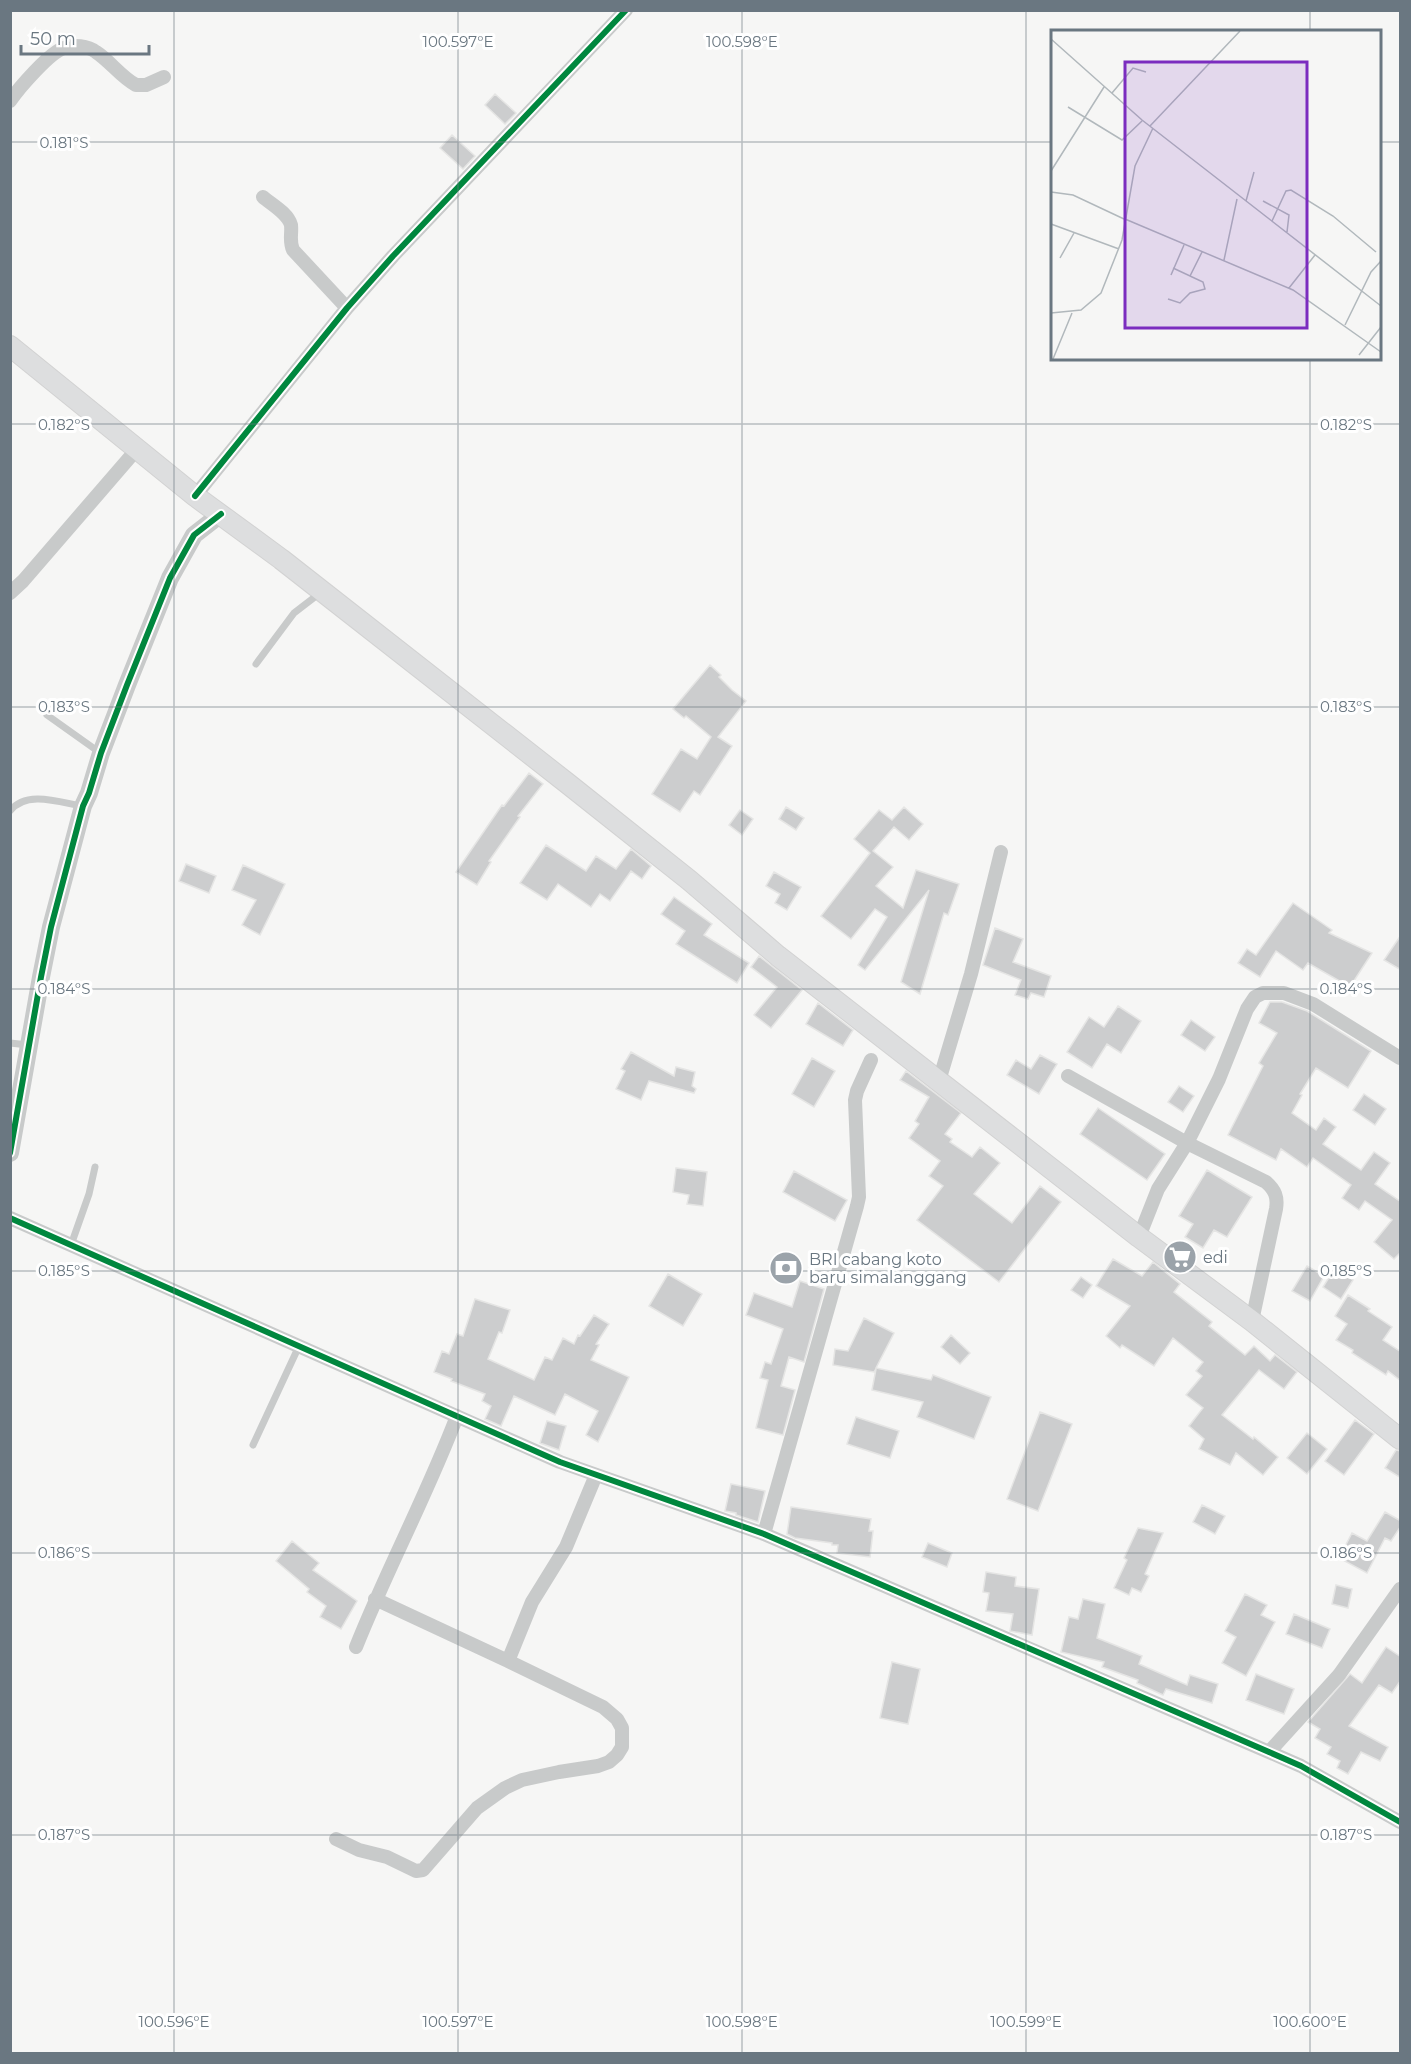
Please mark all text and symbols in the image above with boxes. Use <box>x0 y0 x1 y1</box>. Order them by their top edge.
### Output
scale bar <box>21 18 148 56</box>
text: 50 m <box>30 28 76 50</box>
inset map <box>1051 30 1381 360</box>
text: 100.597°E <box>422 32 494 51</box>
text: 100.598°E <box>706 32 778 51</box>
text: 0.181°S <box>40 133 88 152</box>
text: 0.182°S <box>38 415 90 434</box>
text: 0.182°S <box>1320 415 1372 434</box>
text: 0.183°S <box>38 697 90 716</box>
text: 0.183°S <box>1320 697 1372 716</box>
text: 0.184°S <box>37 979 91 998</box>
text: 0.184°S <box>1319 979 1373 998</box>
supermarket icon: edi <box>1162 1239 1198 1275</box>
place label: edi <box>1203 1248 1228 1267</box>
bank icon: BRI cabang koto baru simalanggang <box>768 1250 804 1286</box>
place label: BRI cabang koto baru simalanggang <box>809 1250 967 1287</box>
text: 0.185°S <box>38 1261 90 1280</box>
text: 0.185°S <box>1320 1261 1372 1280</box>
text: 0.186°S <box>38 1543 90 1562</box>
text: 0.186°S <box>1320 1543 1372 1562</box>
text: 0.187°S <box>38 1825 90 1844</box>
text: 0.187°S <box>1320 1825 1372 1844</box>
text: 100.596°E <box>138 2012 210 2031</box>
text: 100.597°E <box>422 2012 494 2031</box>
text: 100.598°E <box>706 2012 778 2031</box>
text: 100.599°E <box>990 2012 1062 2031</box>
text: 100.600°E <box>1273 2012 1347 2031</box>

